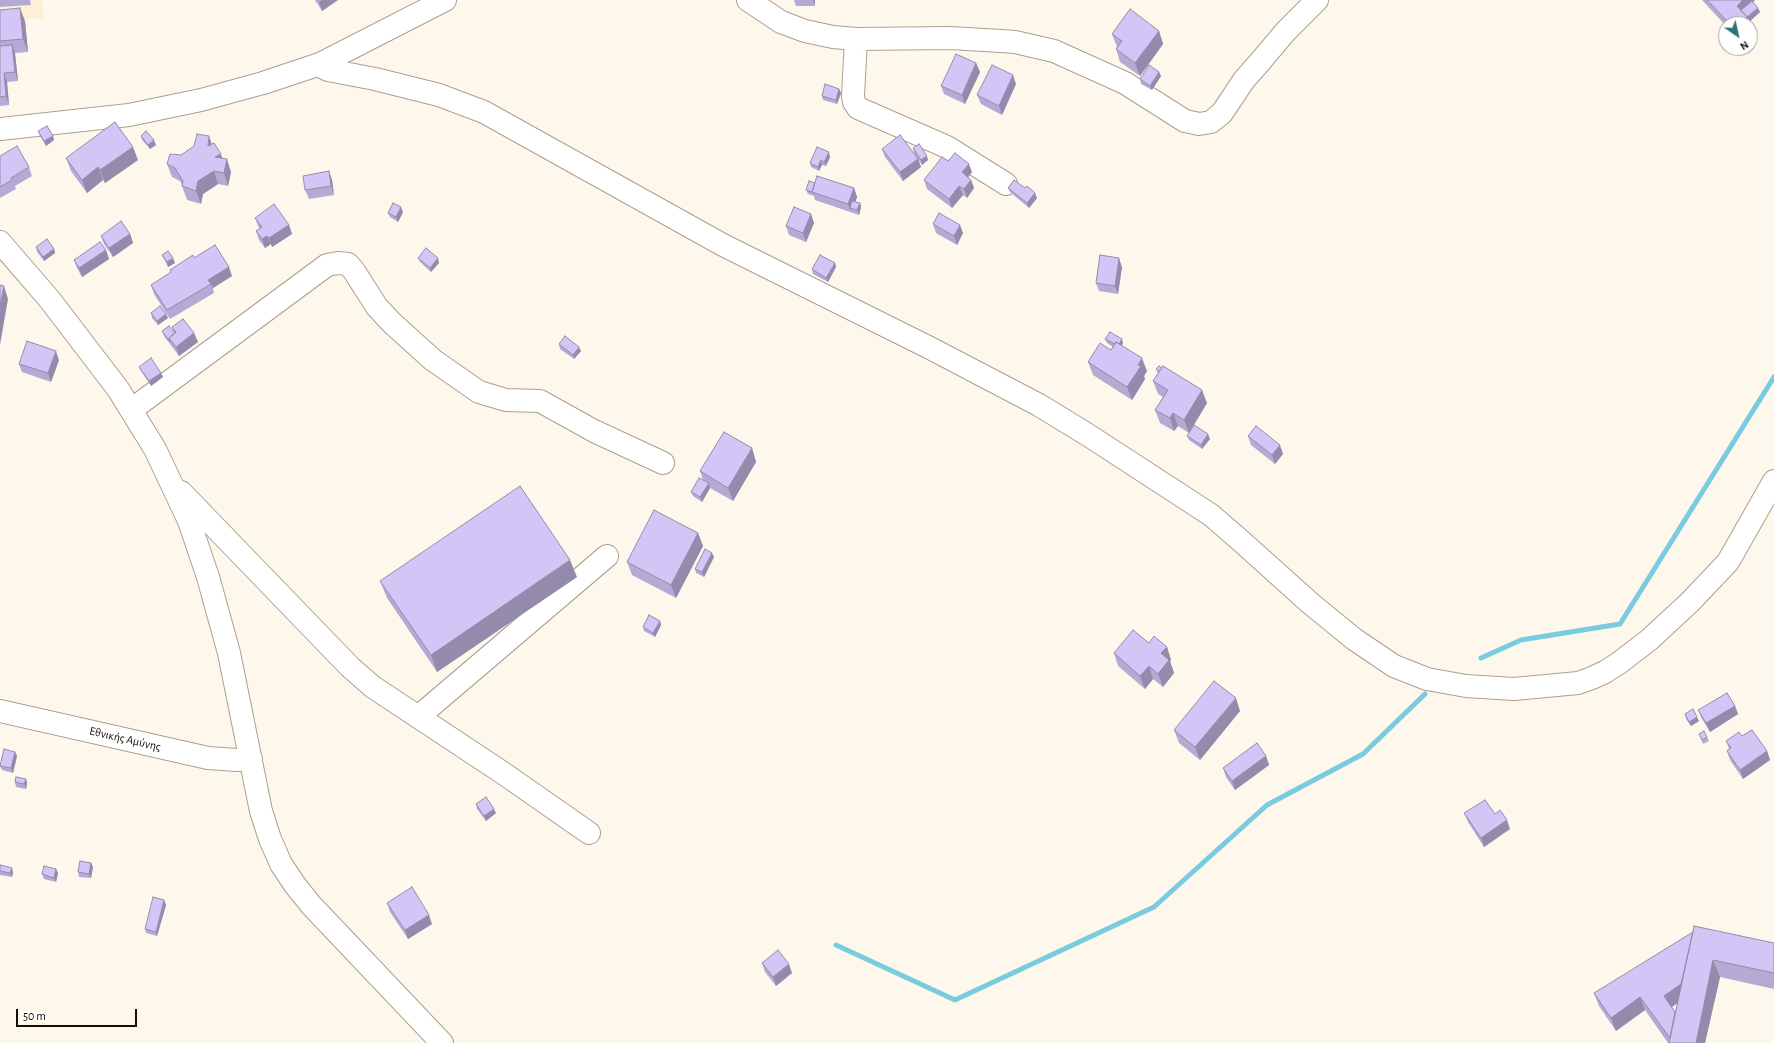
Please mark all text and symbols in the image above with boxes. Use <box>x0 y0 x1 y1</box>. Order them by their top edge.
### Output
north arrow <box>1718 16 1758 56</box>
text: N <box>1738 39 1751 52</box>
street label: Εθνικής Αμύνης <box>88 724 162 754</box>
scale bar <box>18 1001 139 1027</box>
text: 50 m <box>23 1010 46 1022</box>

